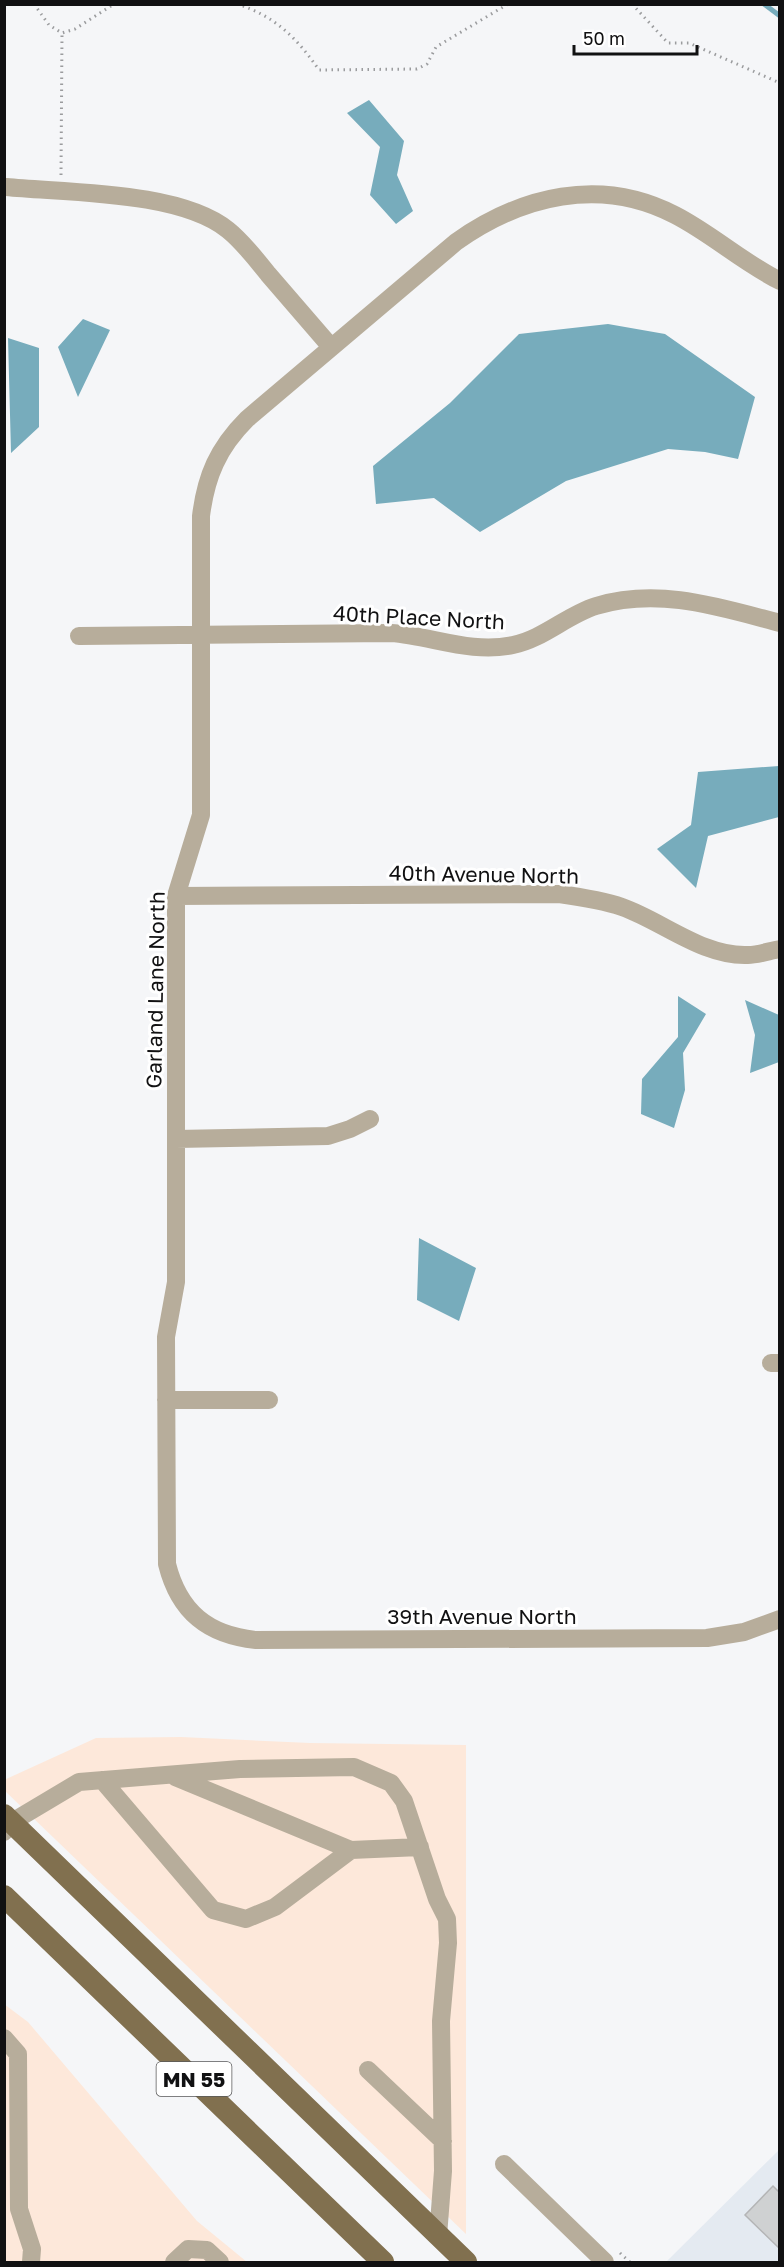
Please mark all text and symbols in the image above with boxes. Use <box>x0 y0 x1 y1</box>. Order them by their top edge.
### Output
scale bar <box>574 18 697 56</box>
text: 50 m <box>583 27 625 49</box>
street label: 40th Place North <box>332 600 506 634</box>
street label: 40th Avenue North <box>389 859 579 889</box>
street label: Garland Lane North <box>140 891 170 1089</box>
street label: 39th Avenue North <box>387 1603 577 1629</box>
road number: MN 55 <box>156 2062 232 2096</box>

